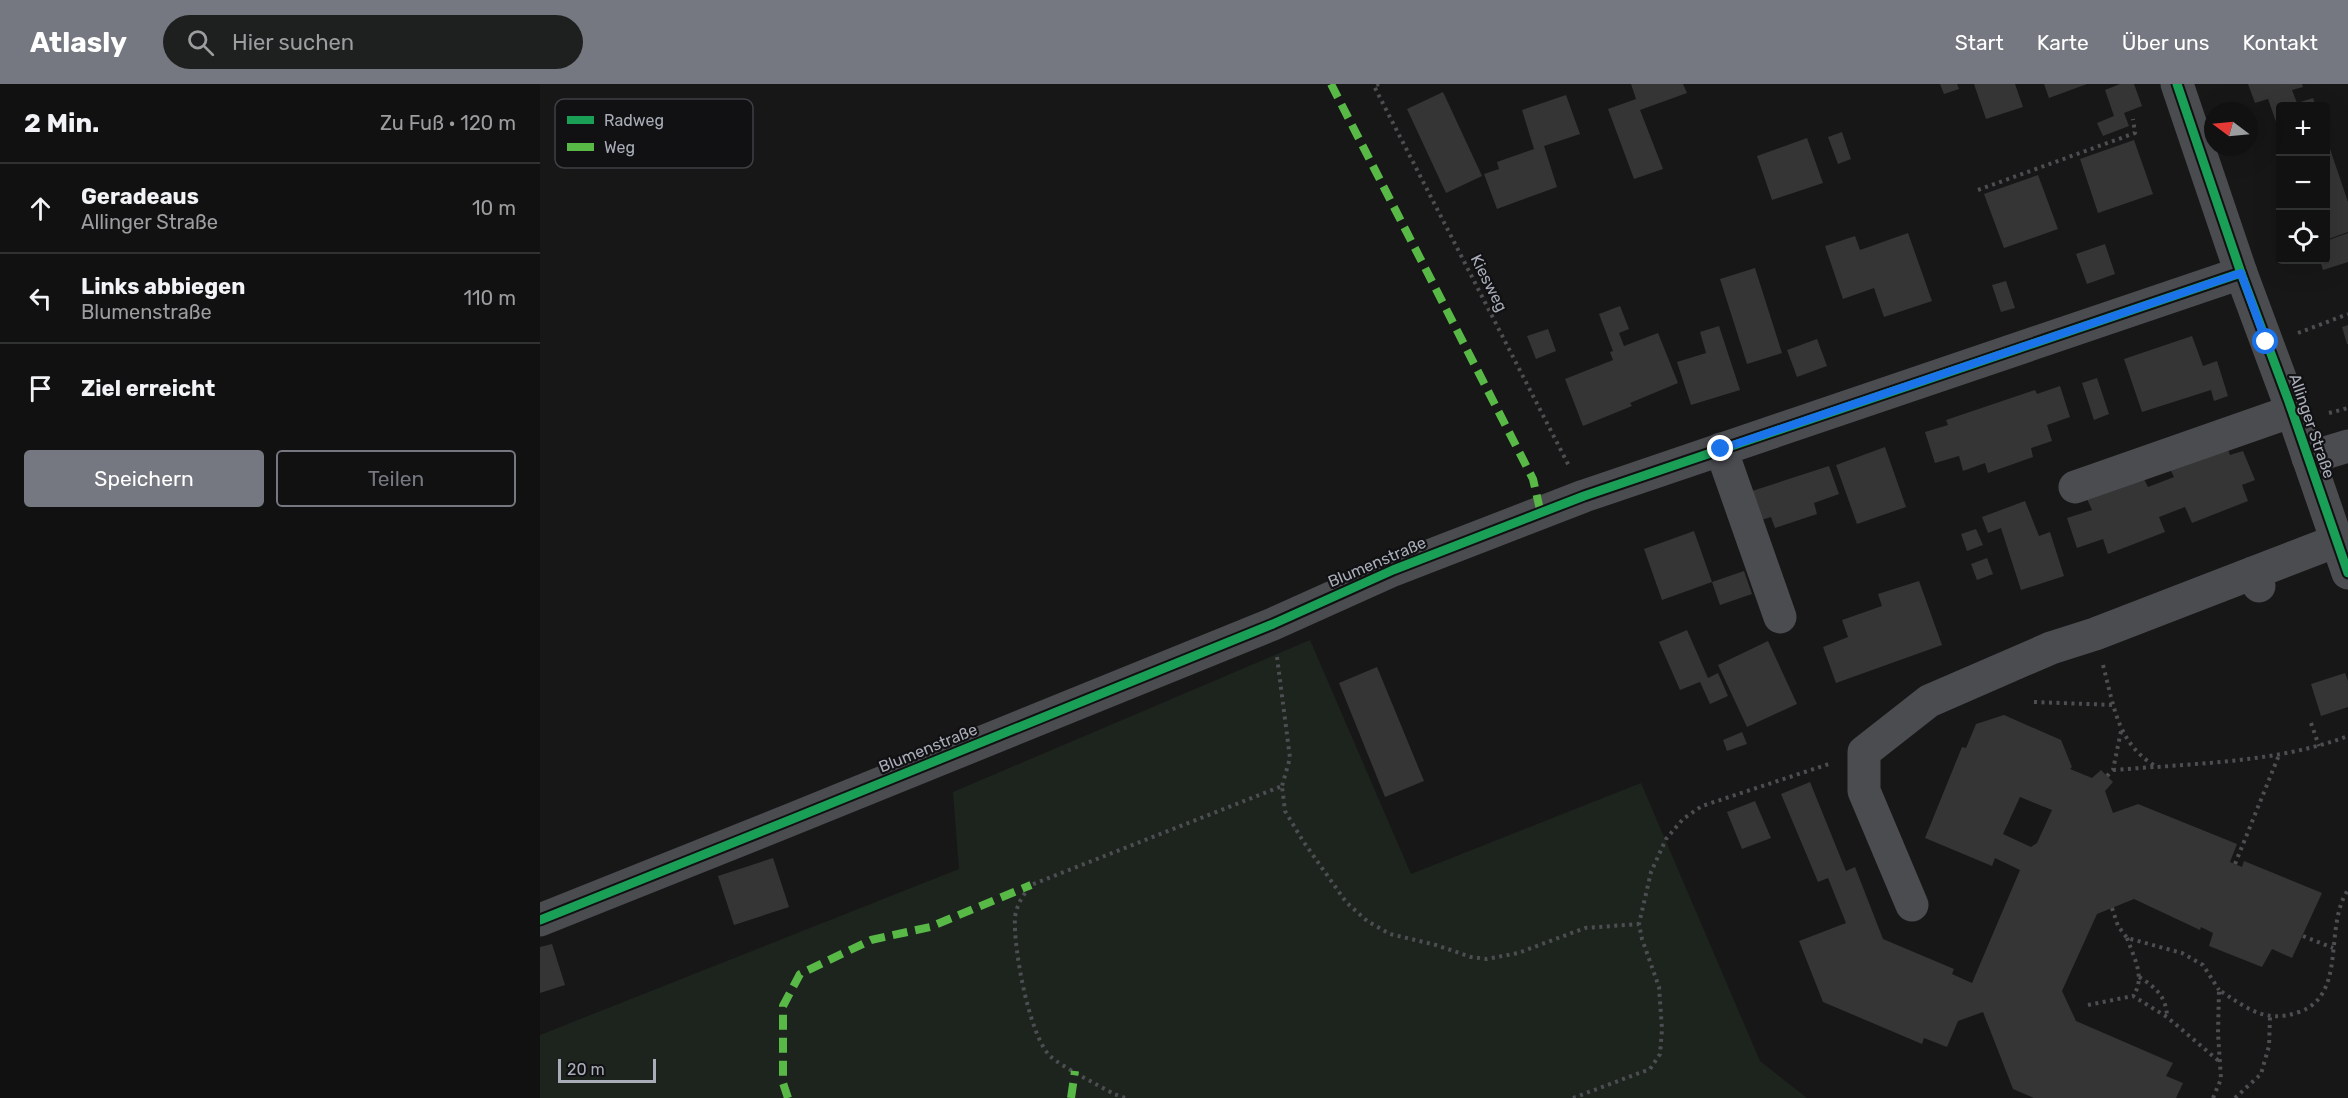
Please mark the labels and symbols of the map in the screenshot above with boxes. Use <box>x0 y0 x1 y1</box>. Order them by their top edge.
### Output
legend <box>555 99 753 168</box>
north arrow <box>2204 102 2258 156</box>
text: Radweg <box>604 111 664 130</box>
text: Weg <box>604 138 635 157</box>
street label: Kiesweg <box>1467 251 1511 315</box>
route start <box>2252 328 2278 354</box>
street label: Allinger Straße <box>2285 371 2339 481</box>
route end <box>1707 435 1733 461</box>
street label: Blumenstraße <box>1325 533 1429 591</box>
street label: Blumenstraße <box>876 720 980 776</box>
scale bar <box>558 1056 656 1084</box>

